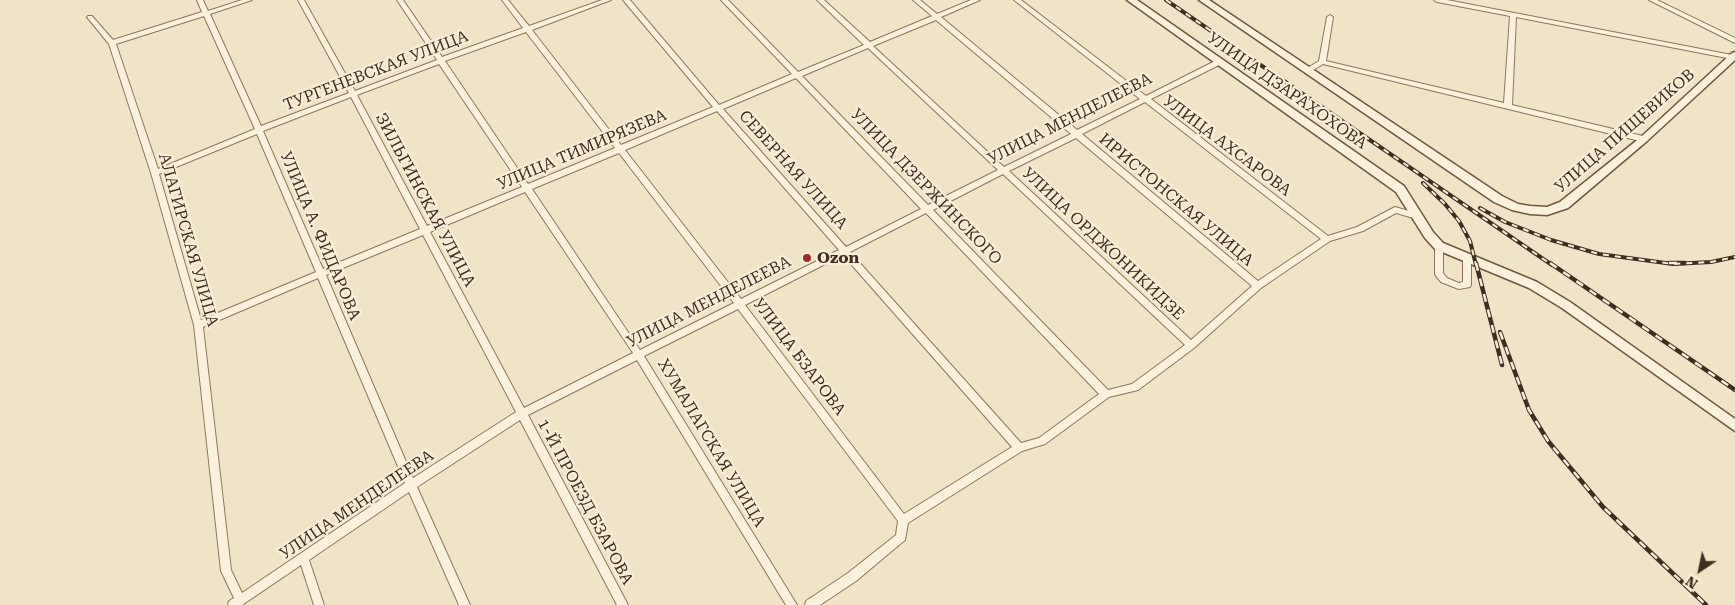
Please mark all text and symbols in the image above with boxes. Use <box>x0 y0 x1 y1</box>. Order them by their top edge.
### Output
street label: ТУРГЕНЕВСКАЯ УЛИЦА <box>281 27 471 115</box>
street label: УЛИЦА ДЗАРАХОХОВА <box>1203 28 1371 154</box>
street label: УЛИЦА ПИЩЕВИКОВ <box>1551 65 1699 197</box>
street label: УЛИЦА МЕНДЕЛЕЕВА <box>985 69 1155 169</box>
street label: УЛИЦА АХСАРОВА <box>1159 92 1295 200</box>
street label: УЛИЦА ДЗЕРЖИНСКОГО <box>846 105 1006 269</box>
street label: УЛИЦА ТИМИРЯЗЕВА <box>495 106 669 194</box>
street label: СЕВЕРНАЯ УЛИЦА <box>735 107 851 233</box>
street label: ЗИЛЬГИНСКАЯ УЛИЦА <box>371 110 479 290</box>
street label: ИРИСТОНСКАЯ УЛИЦА <box>1095 130 1257 270</box>
street label: УЛИЦА А. ФИДАРОВА <box>276 149 364 323</box>
street label: АЛАГИРСКАЯ УЛИЦА <box>154 151 222 329</box>
street label: УЛИЦА ОРДЖОНИКИДЗЕ <box>1018 164 1188 324</box>
place label: Ozon <box>817 248 859 268</box>
street label: УЛИЦА МЕНДЕЛЕЕВА <box>624 252 794 352</box>
marker: Ozon <box>801 252 813 264</box>
street label: УЛИЦА БЗАРОВА <box>749 295 849 419</box>
street label: ХУМАЛАГСКАЯ УЛИЦА <box>653 355 769 531</box>
street label: 1-Й ПРОЕЗД БЗАРОВА <box>533 416 637 588</box>
street label: УЛИЦА МЕНДЕЛЕЕВА <box>276 446 438 564</box>
north arrow <box>1675 545 1725 595</box>
text: N <box>1683 573 1701 592</box>

